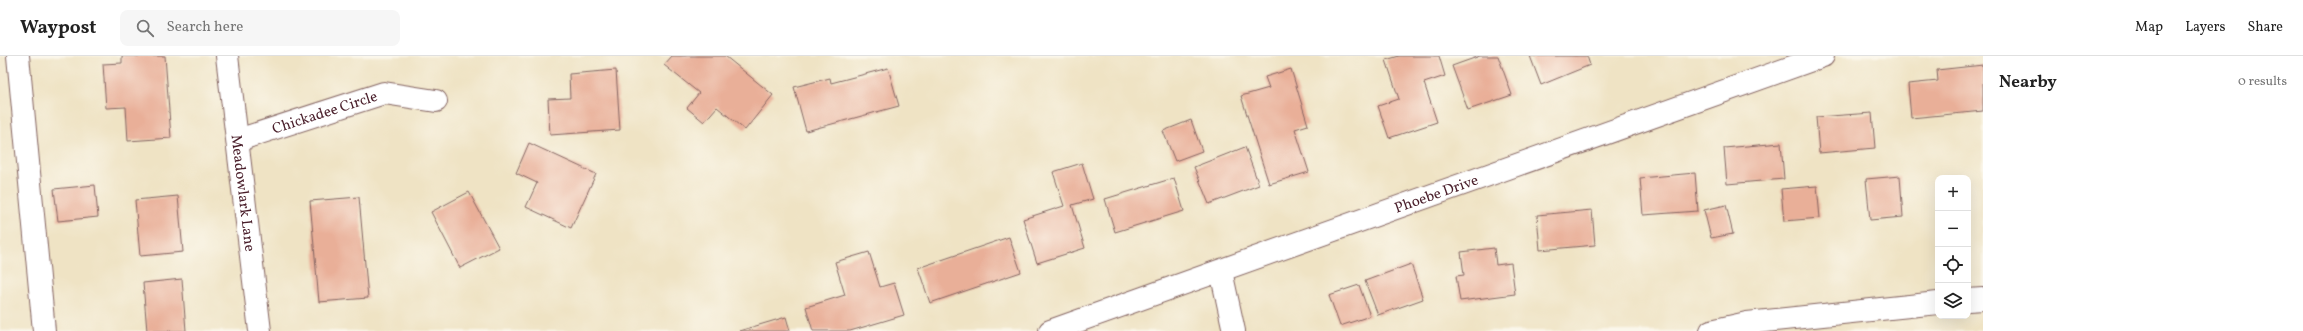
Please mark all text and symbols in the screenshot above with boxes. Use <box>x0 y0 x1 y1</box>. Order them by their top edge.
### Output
search box <box>120 10 400 46</box>
text: Waypost <box>20 15 96 41</box>
icon: search <box>134 17 156 39</box>
text: Search here <box>166 17 243 38</box>
text: Map <box>2135 18 2163 37</box>
text: Layers <box>2185 18 2225 37</box>
text: Share <box>2247 18 2283 37</box>
text: Nearby <box>1999 71 2057 94</box>
text: 0 results <box>2238 73 2287 91</box>
street label: Chickadee Circle <box>270 87 380 140</box>
street label: Meadowlark Lane <box>225 134 259 253</box>
street label: Phoebe Drive <box>1392 170 1482 220</box>
map controls <box>1935 175 1971 319</box>
button: + <box>1935 175 1971 211</box>
button: − <box>1935 211 1971 247</box>
button: locate <box>1935 247 1971 283</box>
button: layers <box>1935 283 1971 319</box>

